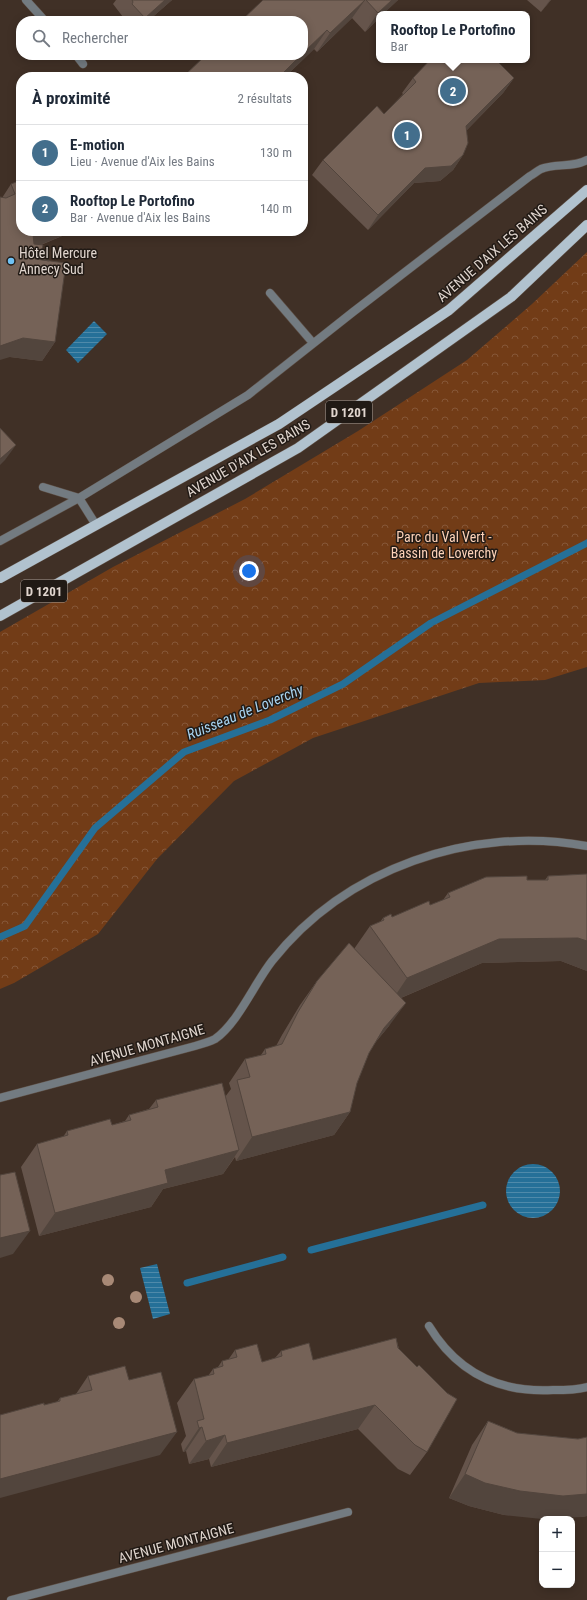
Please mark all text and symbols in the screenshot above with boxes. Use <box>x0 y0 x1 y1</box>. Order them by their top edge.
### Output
popup <box>376 11 530 63</box>
search box <box>16 16 308 60</box>
text: Rooftop Le Portofino <box>391 21 515 39</box>
icon: search <box>30 27 52 49</box>
text: Rechercher <box>62 29 128 47</box>
text: Bar <box>391 39 408 54</box>
pin: 2 <box>440 76 466 106</box>
text: À proximité <box>32 88 110 108</box>
text: 2 résultats <box>238 91 292 106</box>
pin: 1 <box>394 120 420 150</box>
text: E-motion <box>70 136 125 154</box>
text: 1 <box>42 145 48 160</box>
text: 130 m <box>260 145 292 160</box>
text: Lieu · Avenue d'Aix les Bains <box>70 154 215 169</box>
text: Rooftop Le Portofino <box>70 192 195 210</box>
text: 2 <box>42 201 48 216</box>
text: 140 m <box>260 201 292 216</box>
street label: AVENUE D'AIX LES BAINS <box>434 201 550 305</box>
text: Bar · Avenue d'Aix les Bains <box>70 210 210 225</box>
place label: Hôtel Mercure Annecy Sud <box>19 245 97 277</box>
marker: Hôtel Mercure Annecy Sud <box>6 256 16 266</box>
road number: D 1201 <box>326 401 372 423</box>
street label: AVENUE D'AIX LES BAINS <box>183 416 313 500</box>
park label: Parc du Val Vert - Bassin de Loverchy <box>391 529 497 561</box>
your location <box>239 561 259 581</box>
road number: D 1201 <box>21 580 67 602</box>
water label: Ruisseau de Loverchy <box>184 680 307 744</box>
street label: AVENUE MONTAIGNE <box>88 1021 206 1069</box>
map controls <box>539 1516 575 1588</box>
button: + <box>539 1516 575 1552</box>
street label: AVENUE MONTAIGNE <box>117 1520 235 1566</box>
button: − <box>539 1552 575 1588</box>

